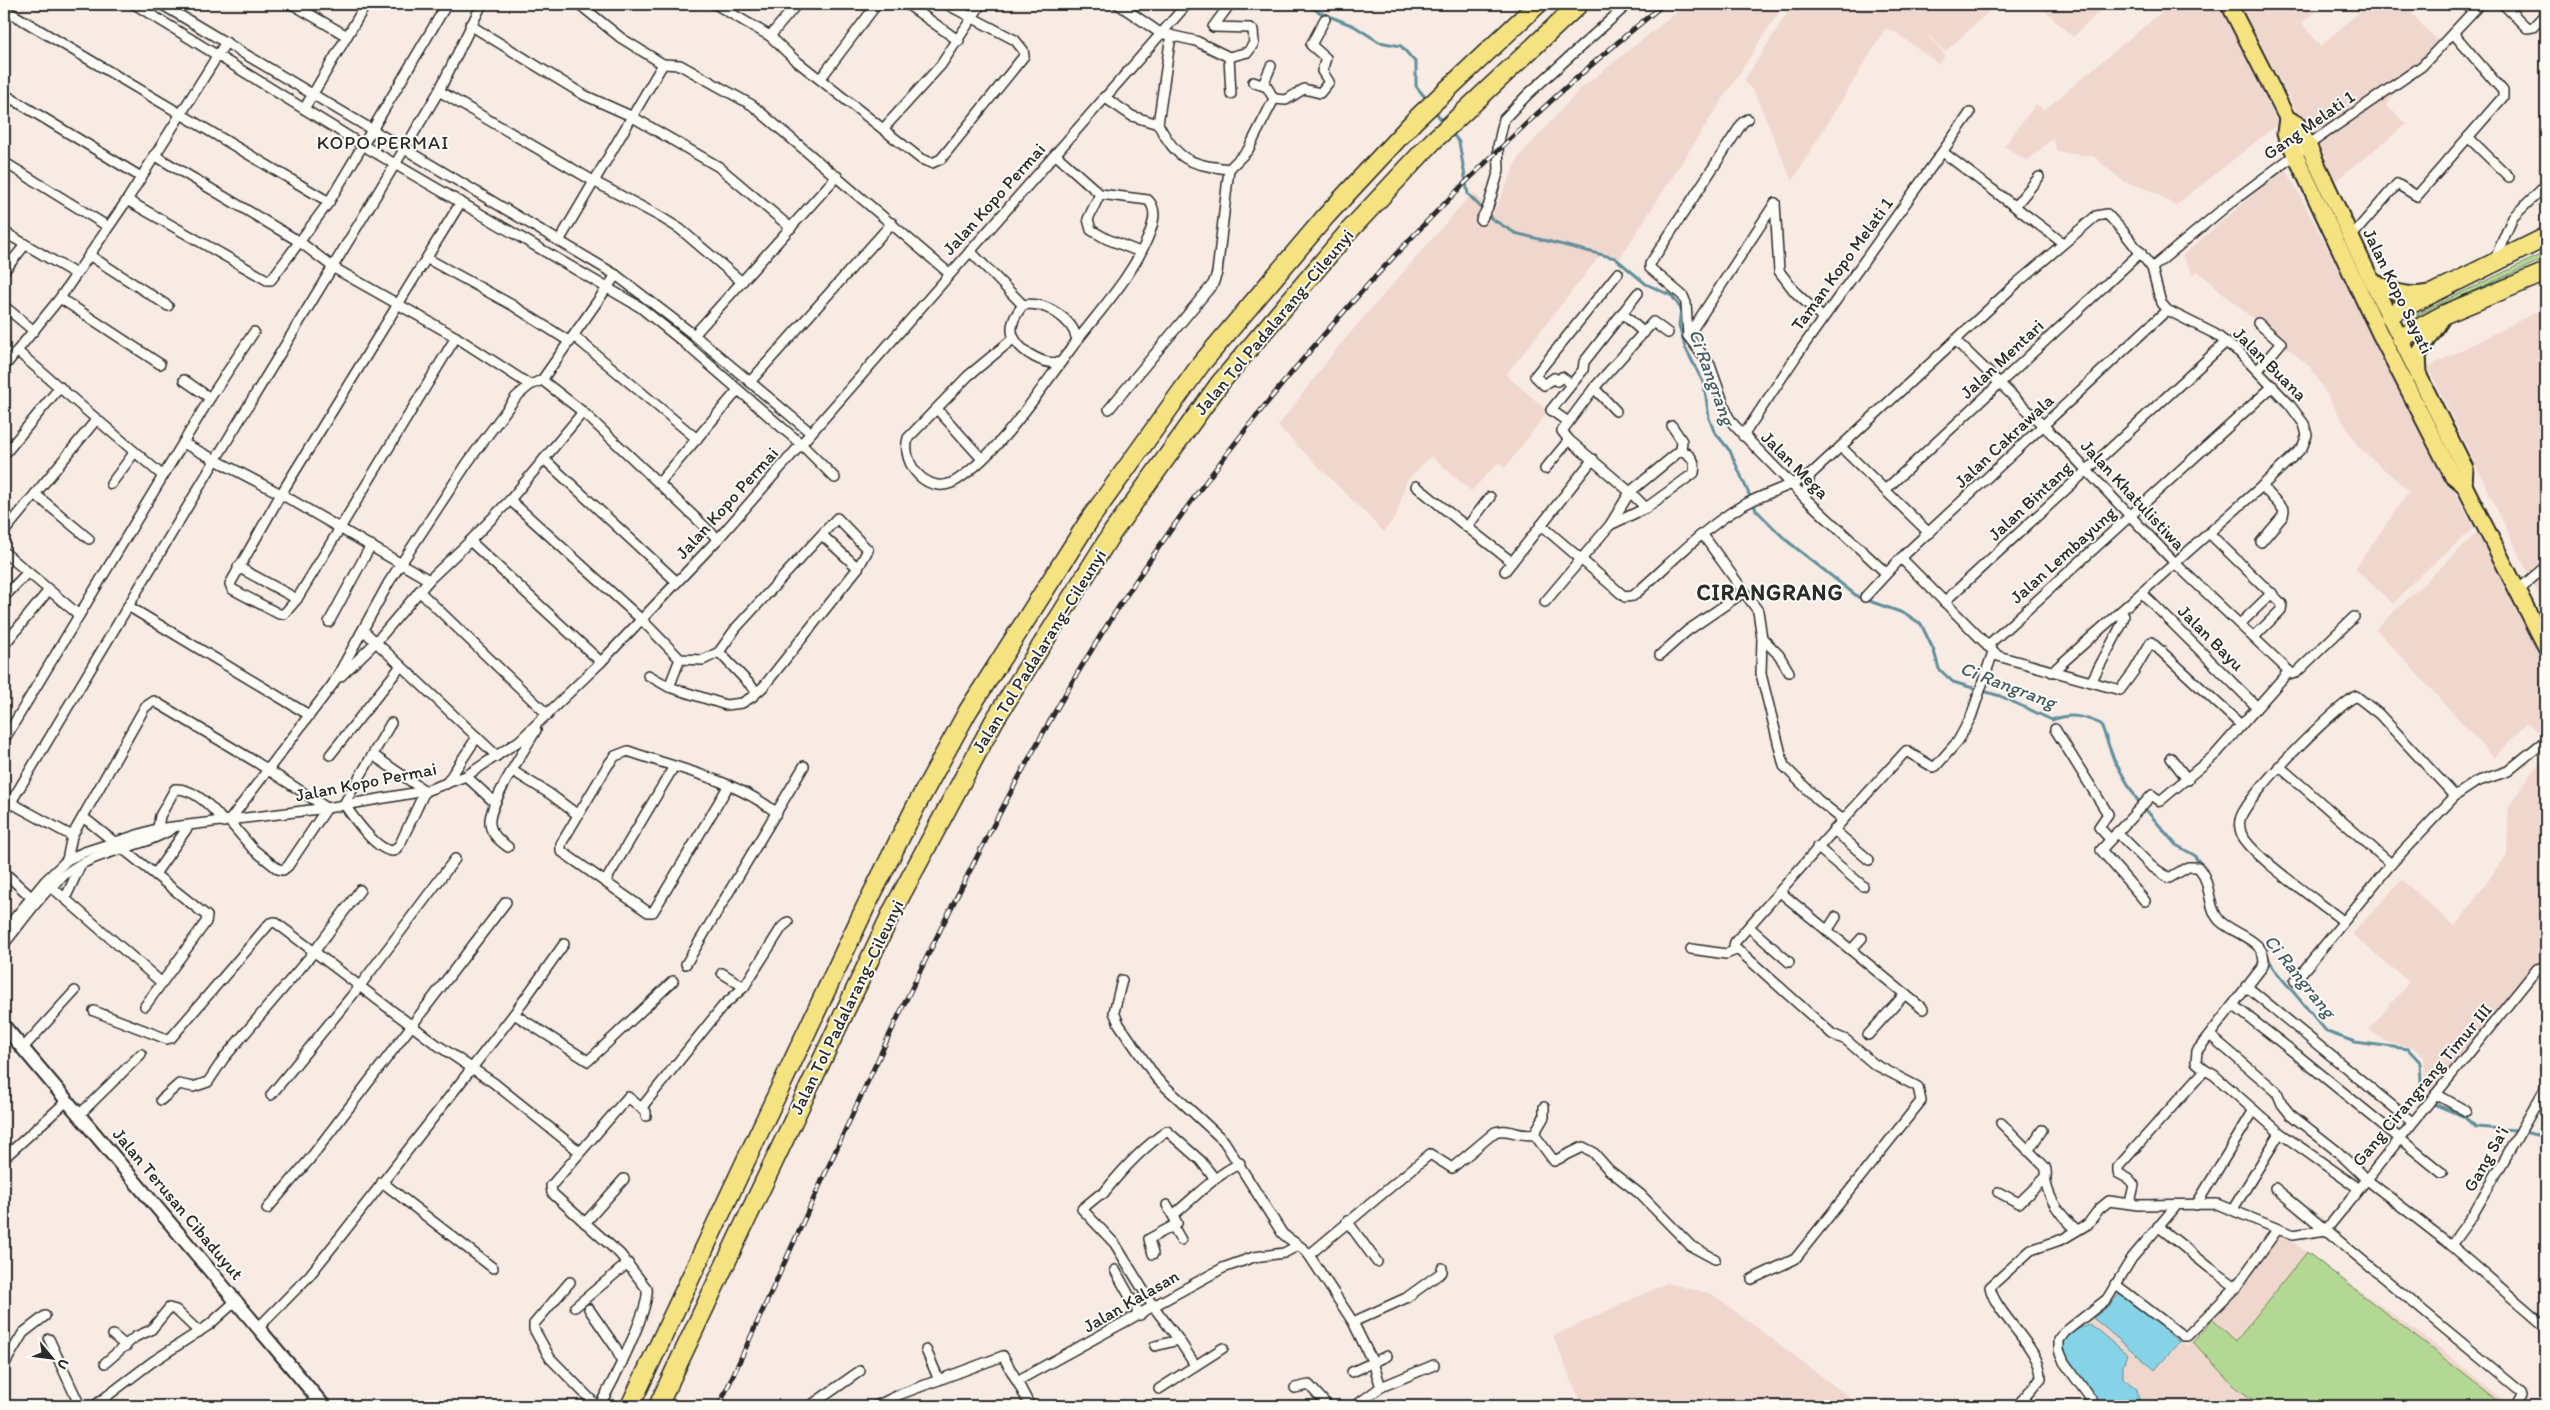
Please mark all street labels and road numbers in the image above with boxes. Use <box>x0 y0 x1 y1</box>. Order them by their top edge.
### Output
street label: Gang Melati 1 <box>2259 85 2359 165</box>
street label: Jalan Kopo Permai <box>938 138 1050 260</box>
street label: Taman Kopo Melati 1 <box>1786 193 1898 335</box>
street label: Jalan Tol Padalarang–Cileunyi <box>1190 225 1358 419</box>
street label: Jalan Kopo Sayati <box>2358 225 2438 357</box>
street label: Jalan Mentari <box>1956 315 2048 403</box>
street label: Jalan Buana <box>2229 323 2312 406</box>
street label: Jalan Cakrawala <box>1950 389 2059 493</box>
street label: Jalan Mega <box>1756 426 1834 504</box>
street label: Jalan Khatulistiwa <box>2076 435 2190 555</box>
street label: Jalan Kopo Permai <box>671 442 783 564</box>
street label: Jalan Bintang <box>1984 456 2077 545</box>
street label: Jalan Lembayung <box>2006 501 2121 608</box>
street label: Jalan Tol Padalarang–Cileunyi <box>967 545 1111 757</box>
street label: Jalan Bayu <box>2173 600 2249 676</box>
street label: Jalan Kopo Permai <box>294 758 438 806</box>
street label: Jalan Tol Padalarang–Cileunyi <box>785 896 909 1118</box>
street label: Gang Cirangrang Timur III <box>2347 999 2497 1171</box>
street label: Gang Sa'i <box>2458 1122 2514 1196</box>
street label: Jalan Terusan Cibaduyut <box>108 1124 248 1285</box>
street label: Jalan Kalasan <box>1079 1265 1183 1337</box>

